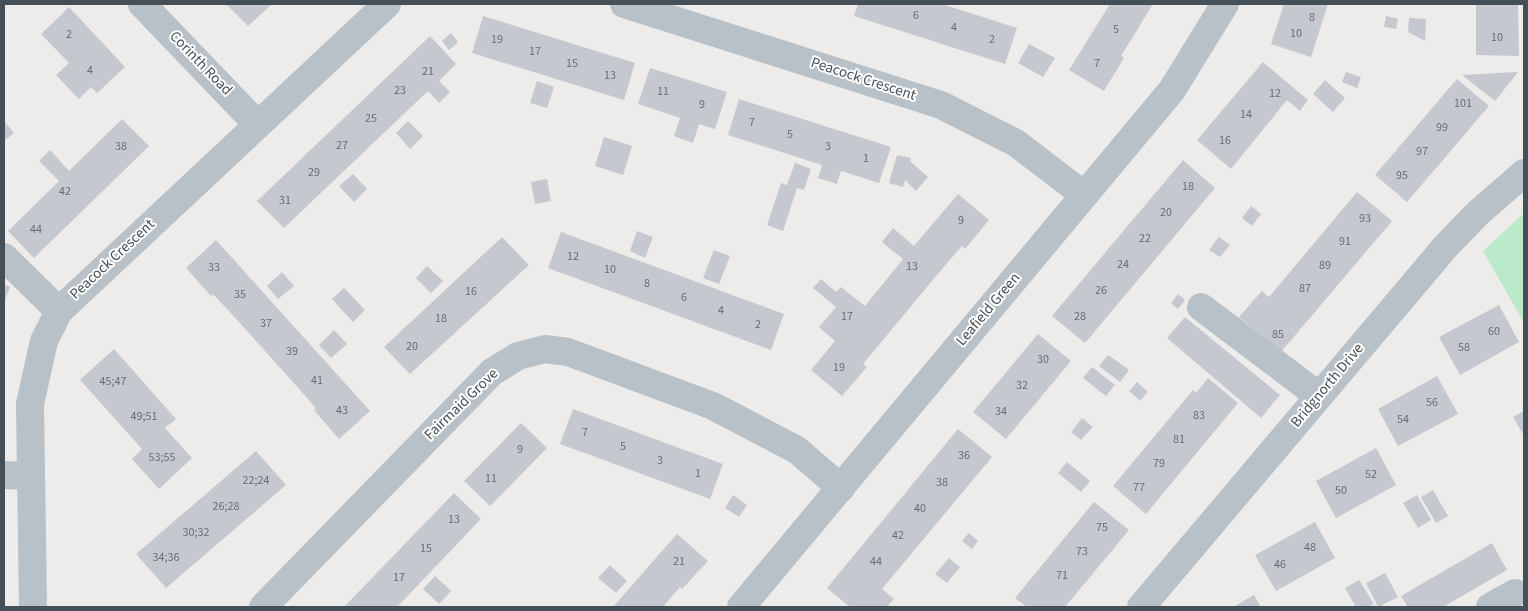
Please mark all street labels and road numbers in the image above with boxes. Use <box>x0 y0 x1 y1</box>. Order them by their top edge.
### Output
street label: Corinth Road <box>165 28 235 100</box>
street label: Peacock Crescent <box>808 55 918 105</box>
street label: Peacock Crescent <box>67 216 159 304</box>
street label: Leafield Green <box>953 270 1025 350</box>
street label: Bridgnorth Drive <box>1288 340 1368 432</box>
street label: Fairmaid Grove <box>422 365 502 445</box>

